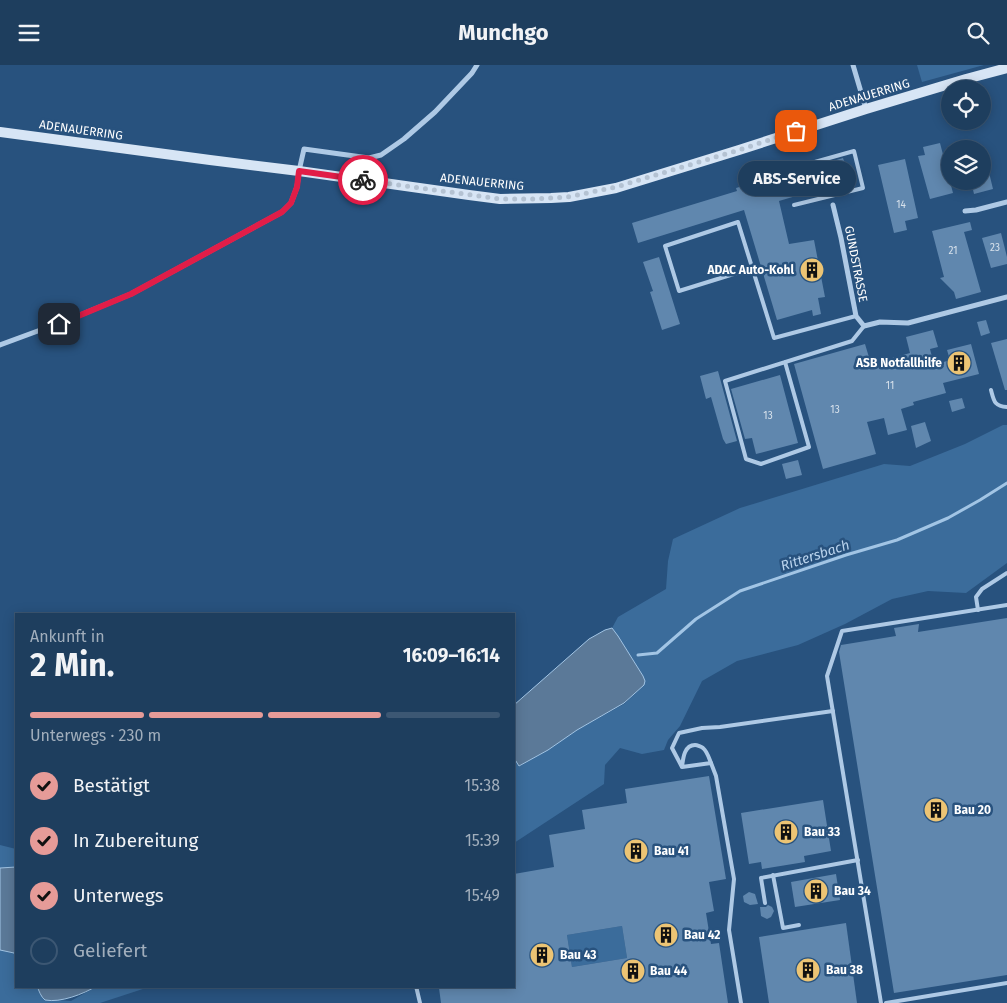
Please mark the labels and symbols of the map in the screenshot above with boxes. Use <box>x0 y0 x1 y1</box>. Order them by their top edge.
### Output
street label: ADENAUERRING <box>827 76 911 114</box>
pin <box>775 110 817 152</box>
street label: ADENAUERRING <box>38 117 124 143</box>
courier <box>338 155 388 205</box>
callout: ABS-Service <box>737 161 855 196</box>
street label: ADENAUERRING <box>439 171 525 193</box>
house number: 14 <box>896 199 907 211</box>
street label: GUNDSTRASSE <box>842 225 870 303</box>
house number: 23 <box>990 242 1000 254</box>
house number: 21 <box>948 245 958 257</box>
building icon: ADAC Auto-Kohl <box>799 257 825 283</box>
place label: ADAC Auto-Kohl <box>706 263 794 277</box>
pin <box>38 303 80 345</box>
building icon: ASB Notfallhilfe <box>946 350 972 376</box>
place label: ASB Notfallhilfe <box>855 356 942 370</box>
house number: 11 <box>886 380 894 392</box>
house number: 13 <box>830 404 840 416</box>
house number: 13 <box>763 410 773 422</box>
water label: Rittersbach <box>778 536 852 575</box>
building icon: Bau 20 <box>923 797 949 823</box>
place label: Bau 20 <box>954 803 991 817</box>
building icon: Bau 33 <box>773 819 799 845</box>
place label: Bau 33 <box>804 825 840 839</box>
building icon: Bau 41 <box>623 838 649 864</box>
place label: Bau 41 <box>654 844 689 858</box>
building icon: Bau 34 <box>803 878 829 904</box>
place label: Bau 34 <box>834 884 871 898</box>
building icon: Bau 42 <box>653 922 679 948</box>
place label: Bau 42 <box>684 928 720 942</box>
building icon: Bau 43 <box>529 942 555 968</box>
place label: Bau 43 <box>560 948 597 962</box>
building icon: Bau 38 <box>795 957 821 983</box>
building icon: Bau 44 <box>620 958 646 984</box>
place label: Bau 38 <box>826 963 863 977</box>
place label: Bau 44 <box>650 964 687 978</box>

